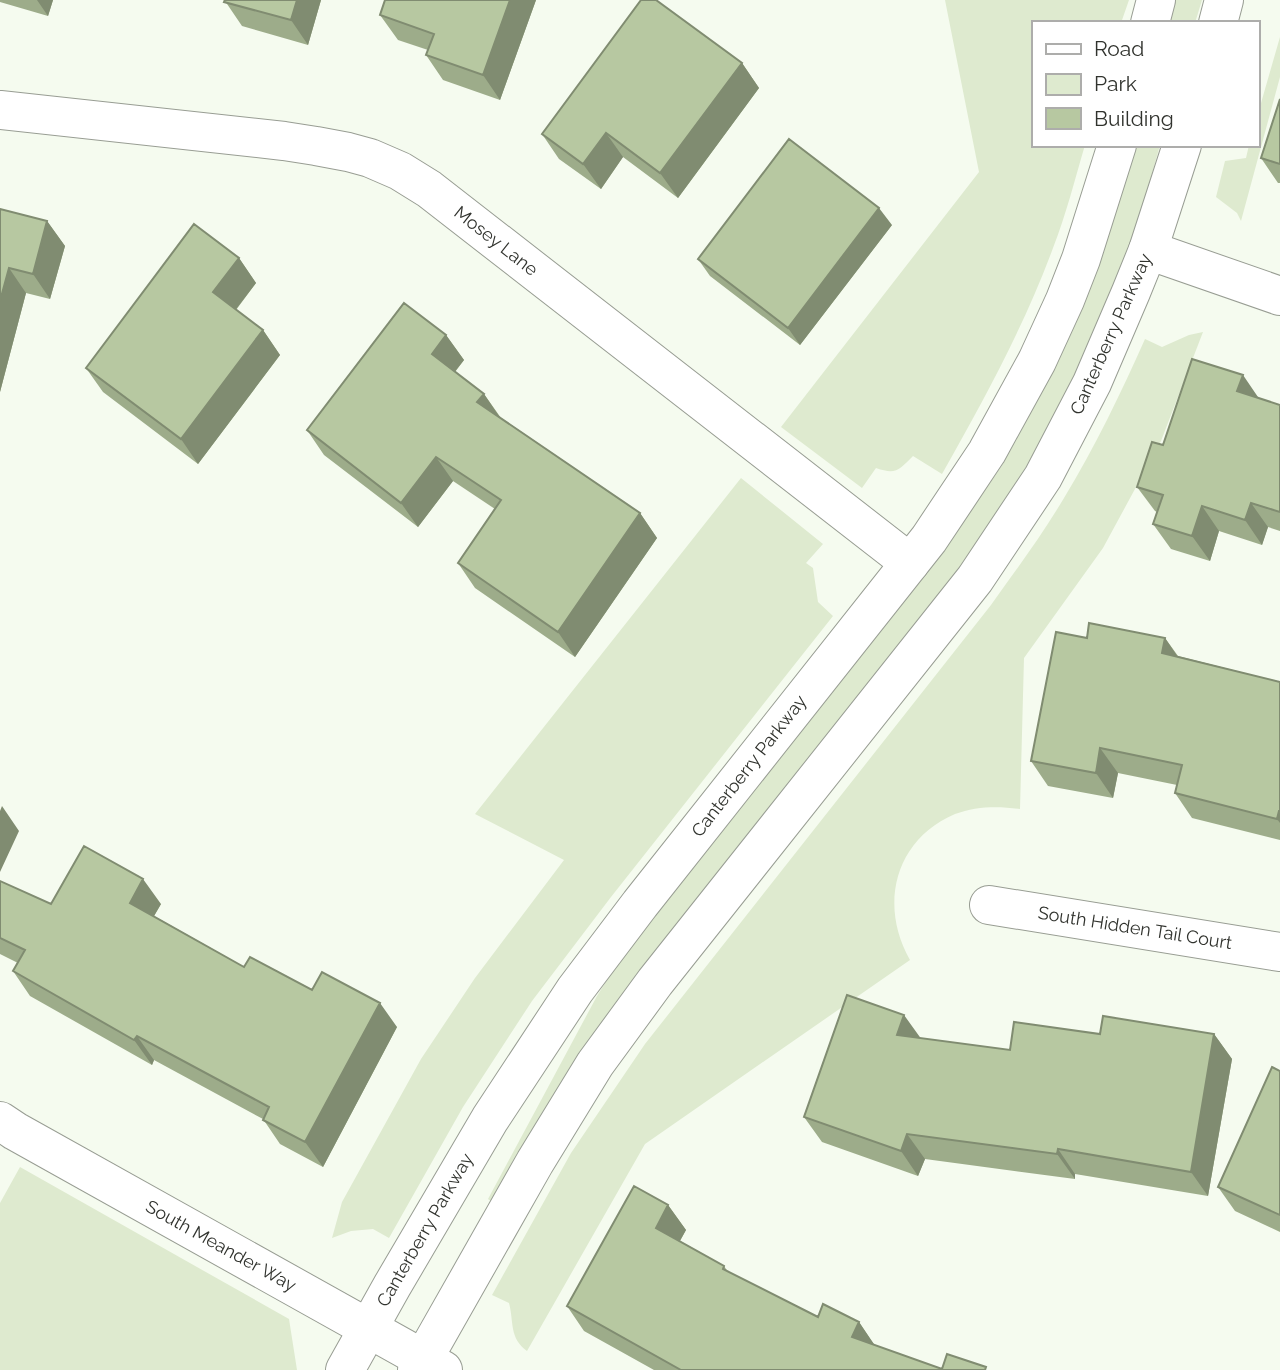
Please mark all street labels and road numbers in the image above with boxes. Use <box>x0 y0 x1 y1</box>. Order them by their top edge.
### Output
street label: Mosey Lane <box>450 201 543 280</box>
street label: Canterberry Parkway <box>1066 250 1156 418</box>
street label: Canterberry Parkway <box>687 691 811 841</box>
street label: South Hidden Tail Court <box>1037 902 1234 953</box>
street label: Canterberry Parkway <box>372 1149 477 1310</box>
street label: South Meander Way <box>142 1195 300 1296</box>

